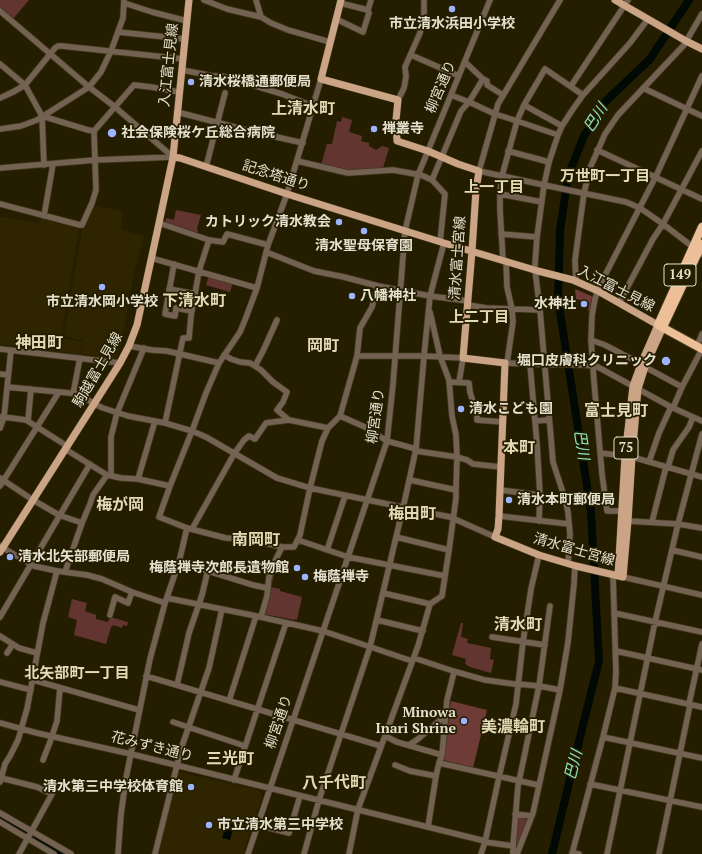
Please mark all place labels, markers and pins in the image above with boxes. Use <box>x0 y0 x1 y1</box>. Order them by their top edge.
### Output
marker: 市立清水浜田小学校 <box>447 4 457 14</box>
place label: 市立清水浜田小学校 <box>389 16 515 32</box>
place label: 清水桜橋通郵便局 <box>199 74 311 90</box>
marker: 清水桜橋通郵便局 <box>186 77 196 87</box>
place label: 禅叢寺 <box>382 121 424 137</box>
marker: 禅叢寺 <box>369 124 379 134</box>
place label: 社会保険桜ケ丘総合病院 <box>121 125 275 141</box>
marker: 社会保険桜ケ丘総合病院 <box>106 127 118 139</box>
place label: カトリック清水教会 <box>205 214 331 230</box>
marker: カトリック清水教会 <box>334 217 344 227</box>
marker: 清水聖母保育園 <box>359 226 369 236</box>
place label: 清水聖母保育園 <box>315 238 413 254</box>
marker: 市立清水岡小学校 <box>97 282 107 292</box>
place label: 八幡神社 <box>360 288 416 304</box>
marker: 八幡神社 <box>347 291 357 301</box>
place label: 市立清水岡小学校 <box>46 294 158 310</box>
place label: 水神社 <box>534 296 576 312</box>
marker: 水神社 <box>579 299 589 309</box>
place label: 堀口皮膚科クリニック <box>517 353 657 369</box>
marker: 堀口皮膚科クリニック <box>660 355 672 367</box>
place label: 清水こども園 <box>469 401 553 417</box>
marker: 清水こども園 <box>456 404 466 414</box>
place label: 清水本町郵便局 <box>517 492 615 508</box>
marker: 清水本町郵便局 <box>504 495 514 505</box>
place label: 清水北矢部郵便局 <box>18 549 130 565</box>
marker: 清水北矢部郵便局 <box>5 552 15 562</box>
place label: 梅蔭禅寺次郎長遺物館 <box>149 560 289 576</box>
marker: 梅蔭禅寺次郎長遺物館 <box>292 563 302 573</box>
place label: 梅蔭禅寺 <box>313 569 369 585</box>
marker: 梅蔭禅寺 <box>300 572 310 582</box>
place label: Minowa Inari Shrine <box>376 705 456 738</box>
marker: Minowa Inari Shrine <box>459 716 469 726</box>
place label: 清水第三中学校体育館 <box>43 779 183 795</box>
marker: 清水第三中学校体育館 <box>186 782 196 792</box>
place label: 市立清水第三中学校 <box>217 817 343 833</box>
marker: 市立清水第三中学校 <box>204 820 214 830</box>

